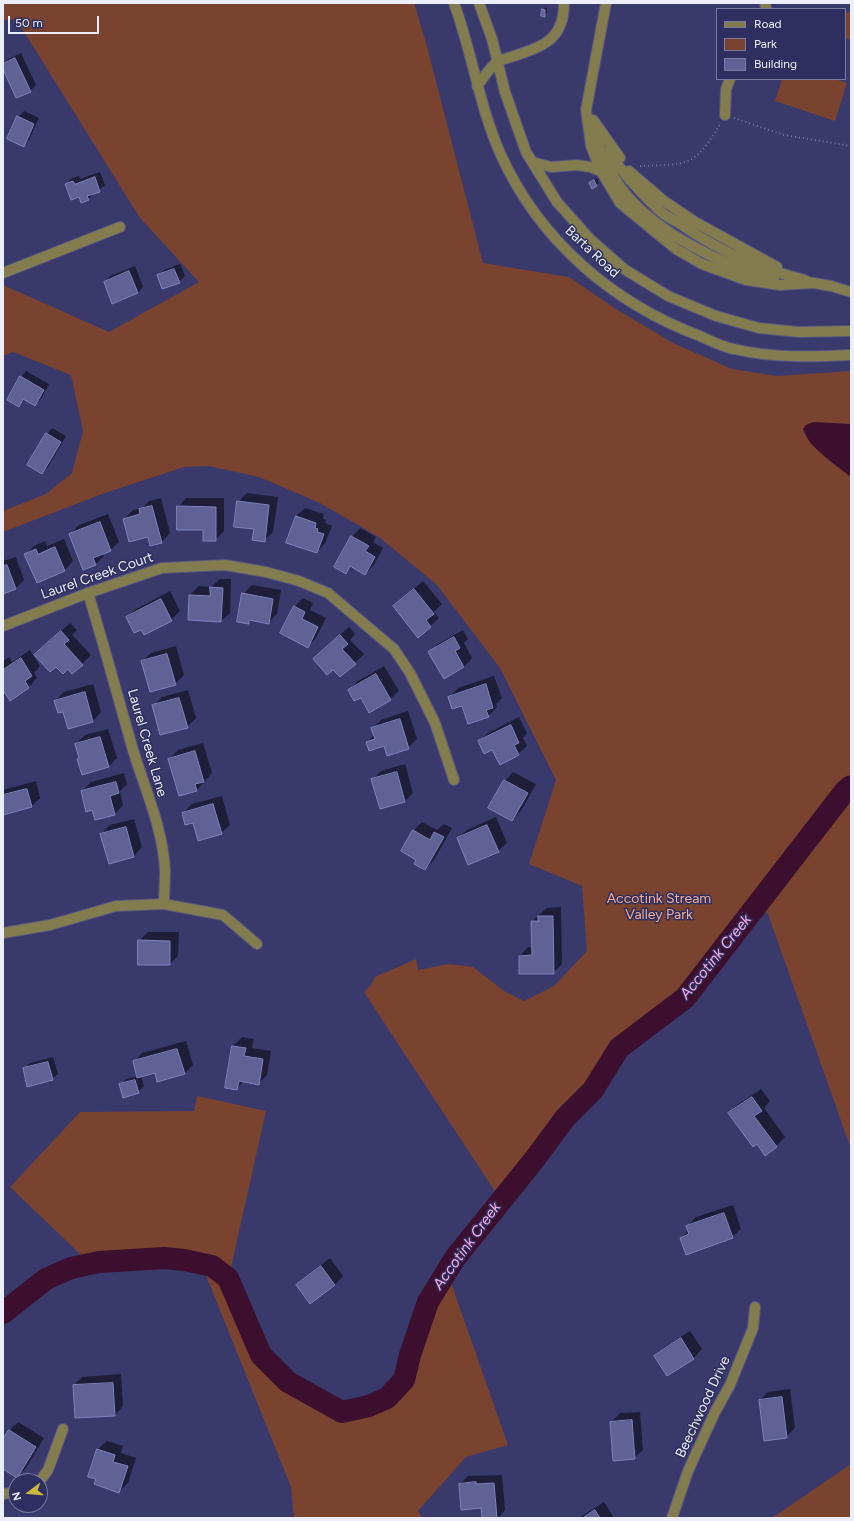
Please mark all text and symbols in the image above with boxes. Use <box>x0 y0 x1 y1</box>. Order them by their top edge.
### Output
scale bar <box>10 8 101 34</box>
legend <box>716 8 846 80</box>
text: 50 m <box>15 16 43 30</box>
text: Road <box>754 17 782 31</box>
text: Park <box>754 37 777 51</box>
text: Building <box>754 57 797 71</box>
street label: Barta Road <box>561 222 623 282</box>
street label: Laurel Creek Court <box>39 549 155 603</box>
street label: Laurel Creek Lane <box>124 687 170 799</box>
park label: Accotink Stream Valley Park <box>607 891 711 924</box>
water label: Accotink Creek <box>676 911 756 1003</box>
water label: Accotink Creek <box>429 1199 505 1293</box>
street label: Beechwood Drive <box>672 1354 734 1460</box>
north arrow <box>8 1473 48 1513</box>
text: N <box>10 1490 24 1502</box>

